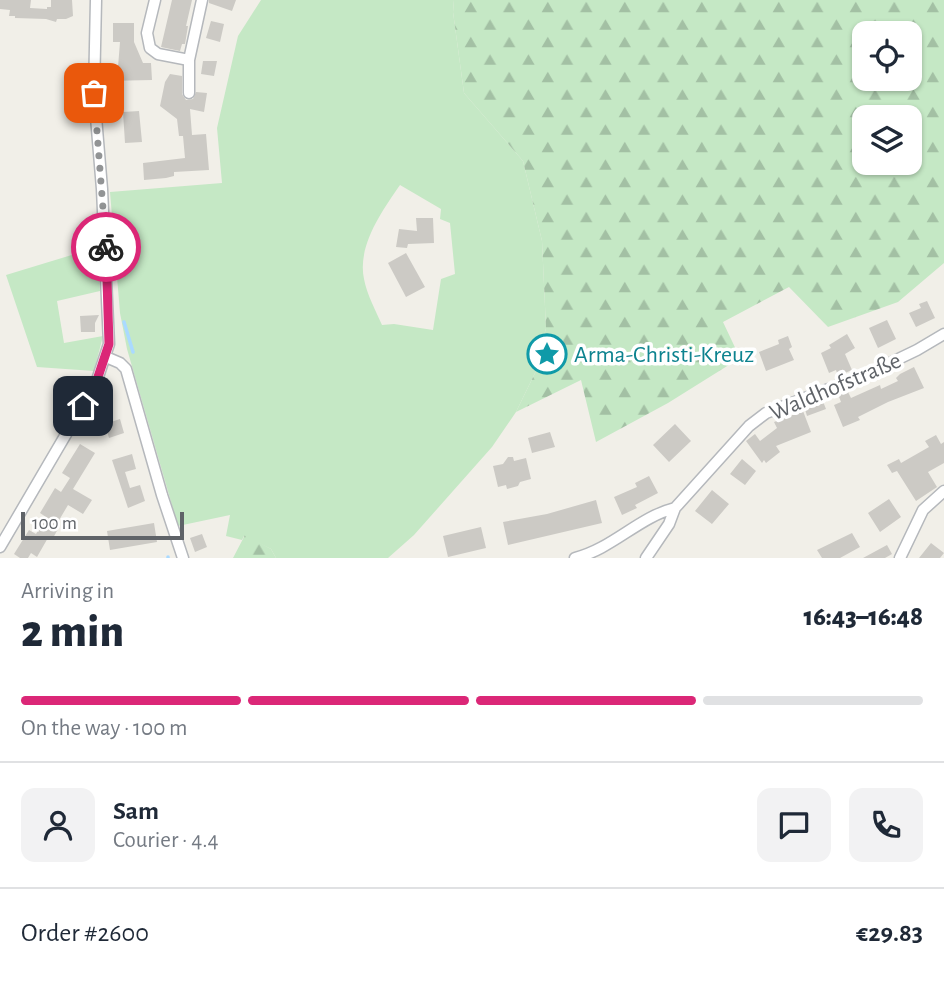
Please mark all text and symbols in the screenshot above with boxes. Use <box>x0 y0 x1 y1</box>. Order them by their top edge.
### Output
map controls <box>852 21 922 175</box>
button: locate <box>852 21 922 91</box>
pin <box>64 63 124 123</box>
icon: bag <box>75 74 113 112</box>
button: layers <box>852 105 922 175</box>
courier <box>71 212 141 282</box>
icon: bike <box>87 228 125 266</box>
place icon: Arma-Christi-Kreuz <box>526 333 568 375</box>
place label: Arma-Christi-Kreuz <box>574 343 754 367</box>
street label: Waldhofstraße <box>766 348 905 425</box>
pin <box>53 376 113 436</box>
icon: home <box>64 387 102 425</box>
scale bar <box>21 509 184 541</box>
text: 100 m <box>32 514 77 533</box>
text: Arriving in <box>21 580 114 603</box>
text: 16:43–16:48 <box>804 604 923 630</box>
text: 2 min <box>21 609 124 655</box>
text: On the way · 100 m <box>21 717 188 740</box>
button: person <box>21 788 95 862</box>
button: chat <box>757 788 831 862</box>
button: phone <box>849 788 923 862</box>
text: Sam <box>113 798 159 824</box>
text: Courier · 4.4 <box>113 829 219 852</box>
text: Order #2600 <box>21 920 149 946</box>
text: €29.83 <box>856 920 923 946</box>

